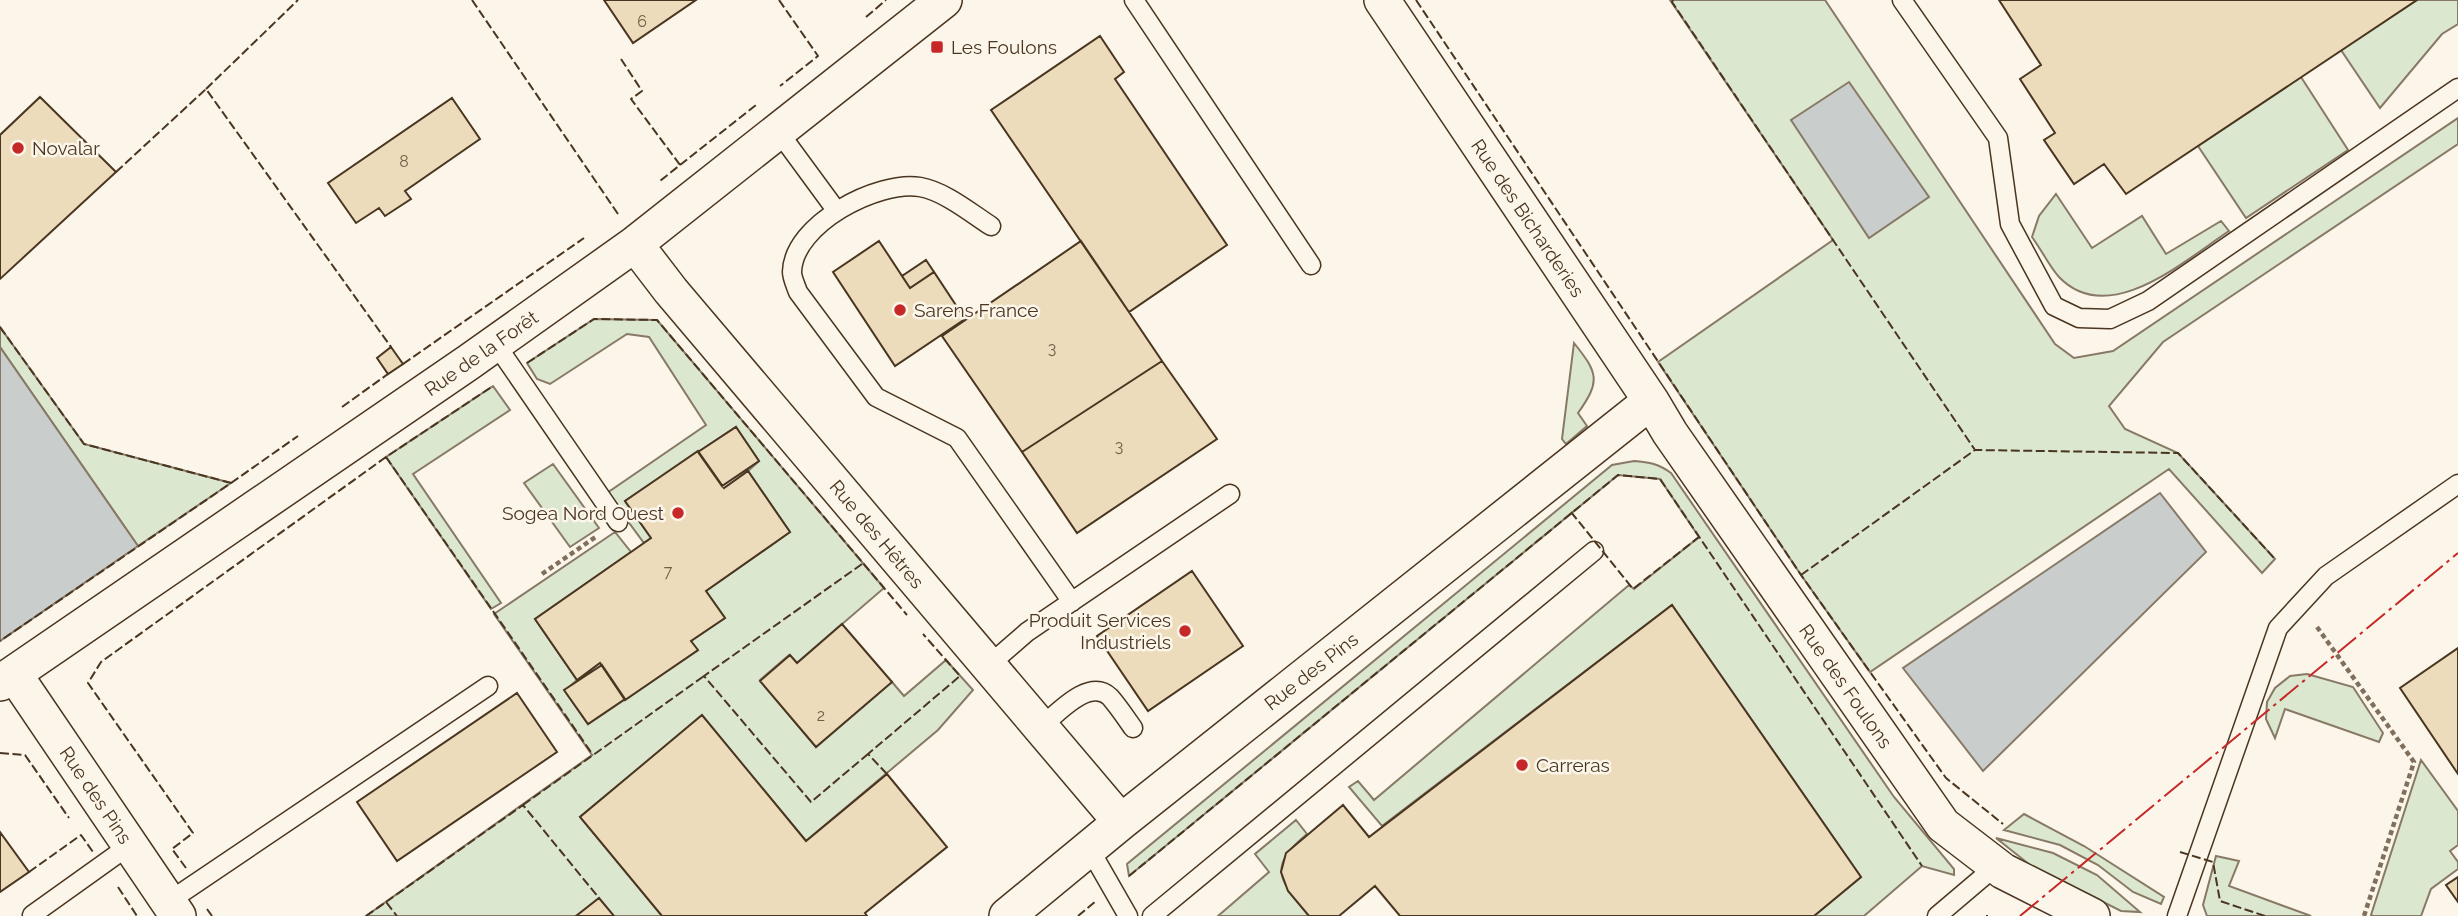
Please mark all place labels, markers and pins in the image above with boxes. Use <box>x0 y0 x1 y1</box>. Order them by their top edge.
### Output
place label: Les Foulons <box>951 36 1057 58</box>
marker: Les Foulons <box>929 39 945 55</box>
place label: Novalar <box>32 137 100 159</box>
marker: Novalar <box>10 140 26 156</box>
place label: Sarens France <box>914 299 1039 321</box>
marker: Sarens France <box>892 302 908 318</box>
place label: Sogea Nord Ouest <box>502 502 665 524</box>
marker: Sogea Nord Ouest <box>670 505 686 521</box>
place label: Produit Services Industriels <box>1029 609 1171 653</box>
marker: Produit Services Industriels <box>1177 623 1193 639</box>
place label: Carreras <box>1536 754 1610 776</box>
marker: Carreras <box>1514 757 1530 773</box>

